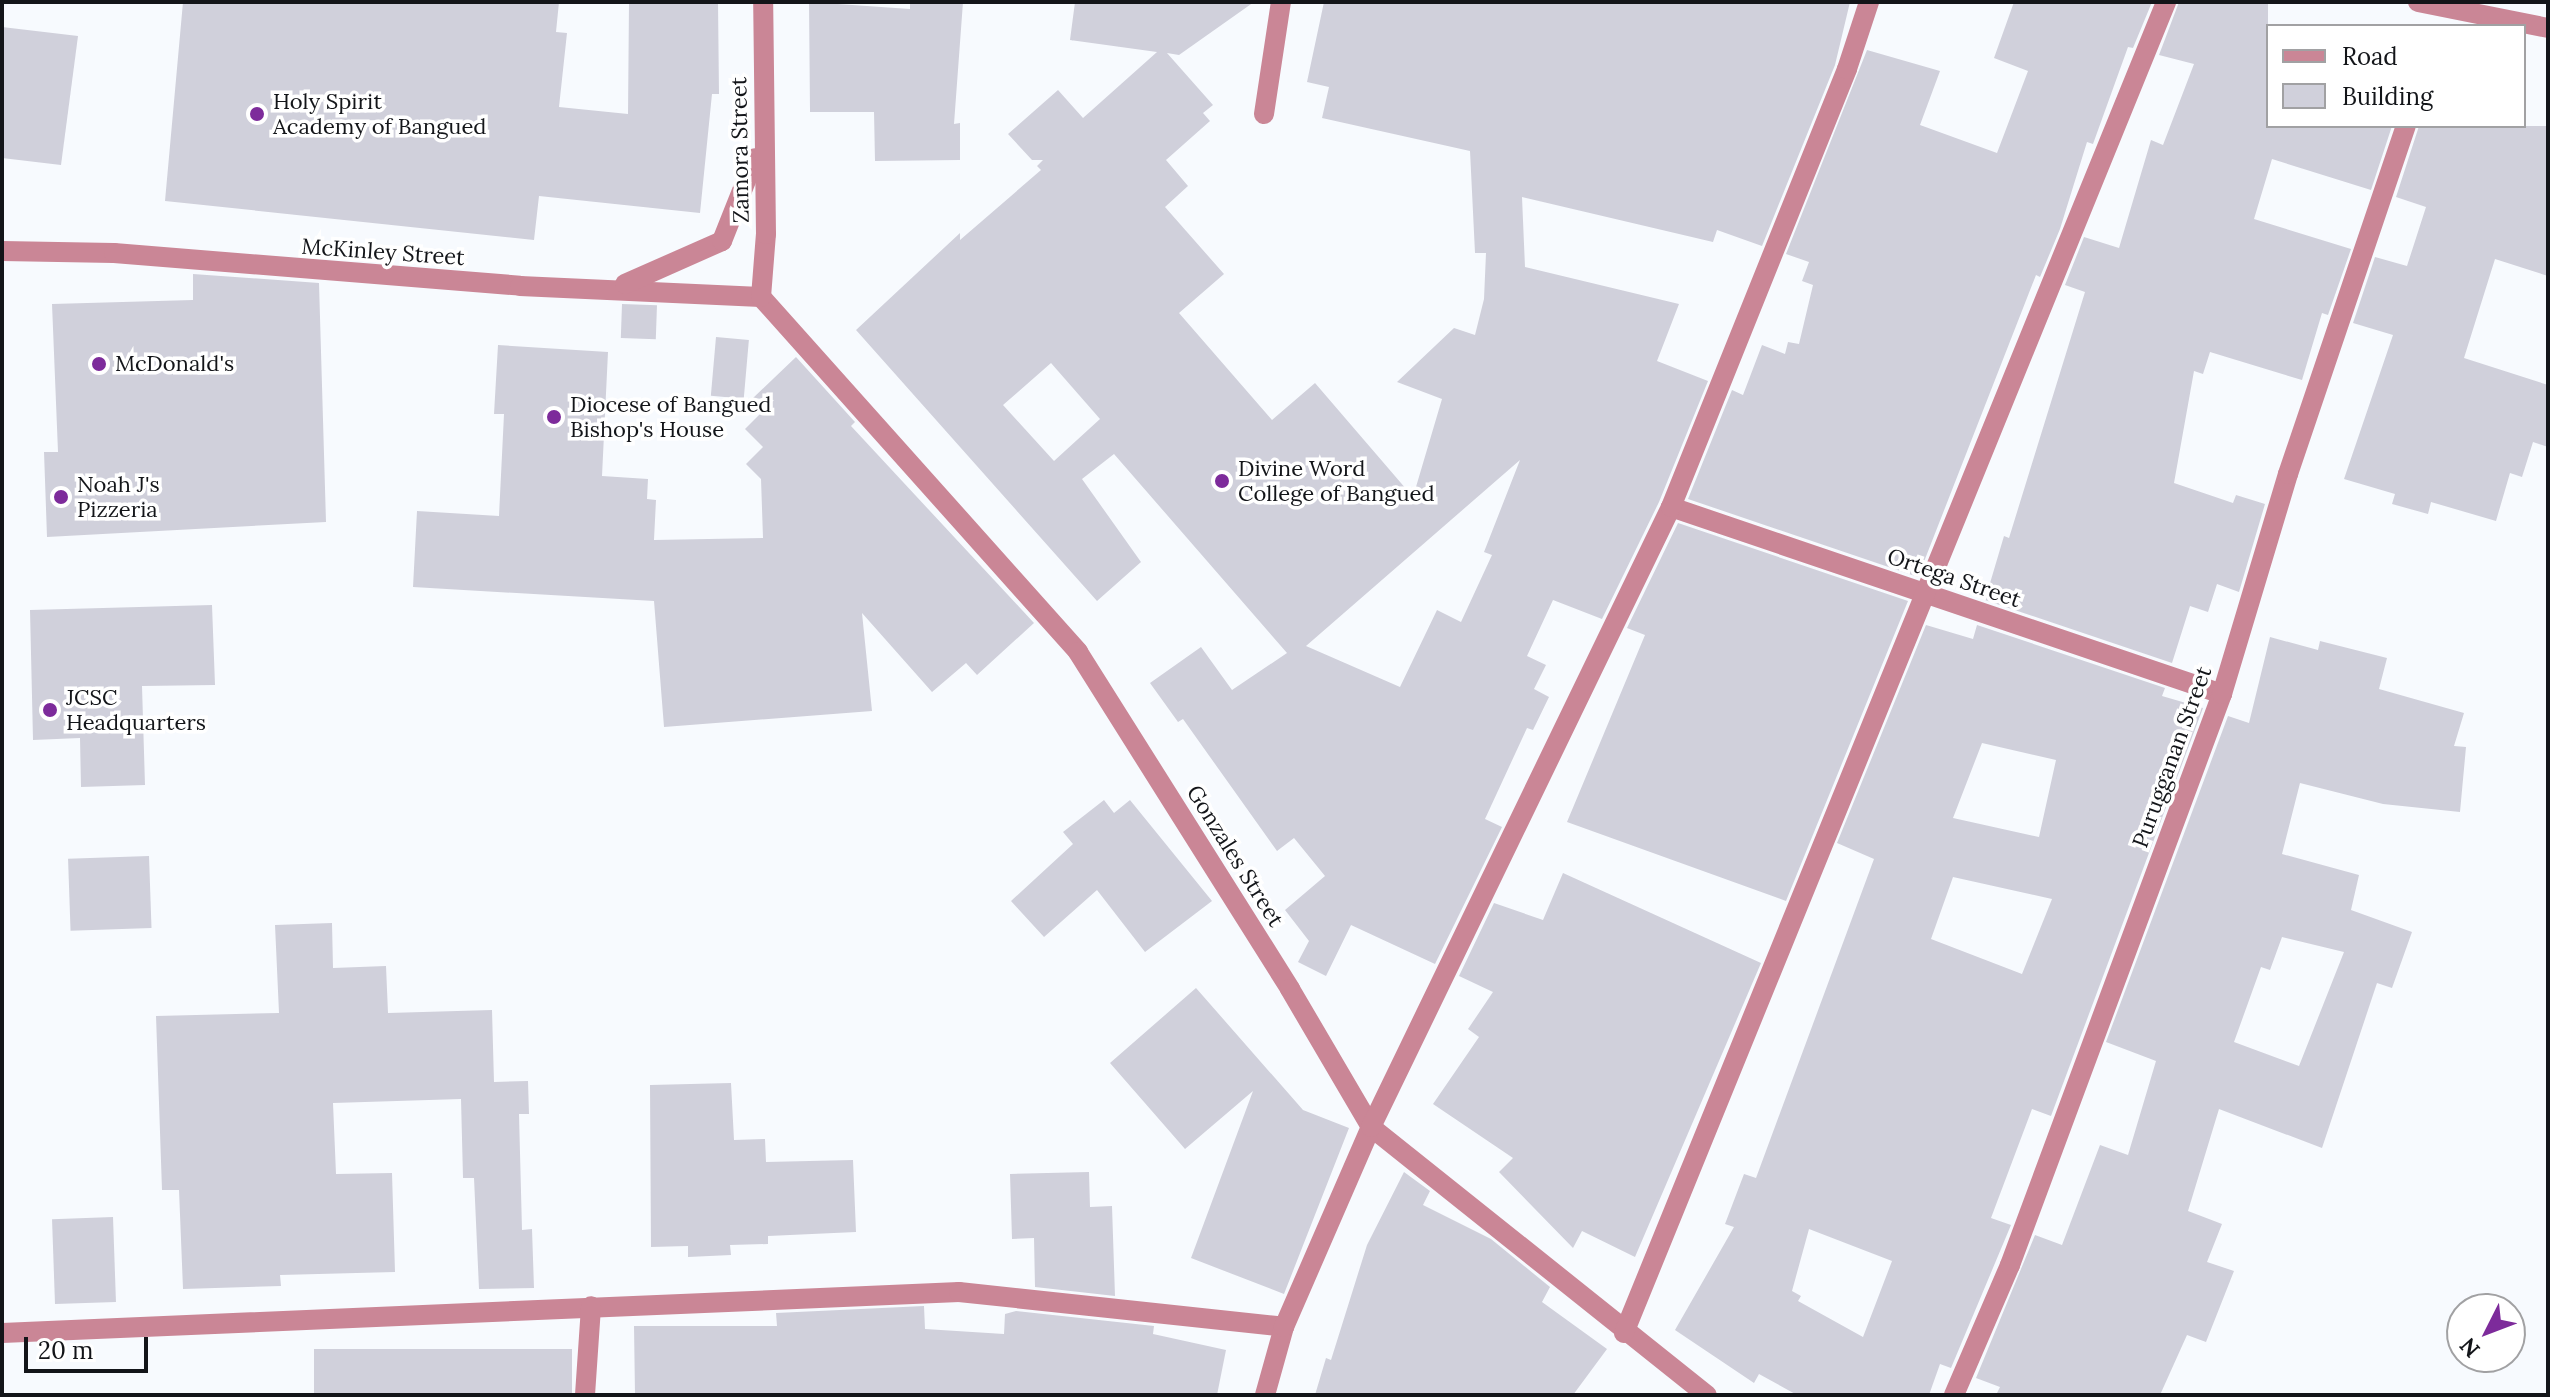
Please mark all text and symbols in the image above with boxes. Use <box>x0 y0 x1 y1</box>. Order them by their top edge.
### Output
legend <box>2266 24 2526 128</box>
text: Road <box>2342 41 2398 72</box>
street label: Zamora Street <box>726 77 754 223</box>
text: Building <box>2342 81 2433 112</box>
place label: Holy Spirit Academy of Bangued <box>273 88 486 140</box>
marker: Holy Spirit Academy of Bangued <box>248 105 266 123</box>
street label: McKinley Street <box>301 233 465 271</box>
place label: McDonald's <box>115 351 234 377</box>
marker: McDonald's <box>90 355 108 373</box>
place label: Diocese of Bangued Bishop's House <box>570 391 771 442</box>
marker: Diocese of Bangued Bishop's House <box>545 408 563 426</box>
place label: Divine Word College of Bangued <box>1238 455 1435 506</box>
place label: Noah J's Pizzeria <box>77 471 160 522</box>
marker: Divine Word College of Bangued <box>1213 472 1231 490</box>
marker: Noah J's Pizzeria <box>52 488 70 506</box>
street label: Ortega Street <box>1884 543 2024 613</box>
street label: Purugganan Street <box>2127 663 2217 851</box>
place label: JCSC Headquarters <box>66 684 206 736</box>
marker: JCSC Headquarters <box>41 701 59 719</box>
street label: Gonzales Street <box>1181 780 1289 932</box>
north arrow <box>2446 1293 2526 1373</box>
scale bar <box>28 1321 152 1371</box>
text: N <box>2454 1332 2486 1363</box>
text: 20 m <box>38 1335 94 1366</box>

